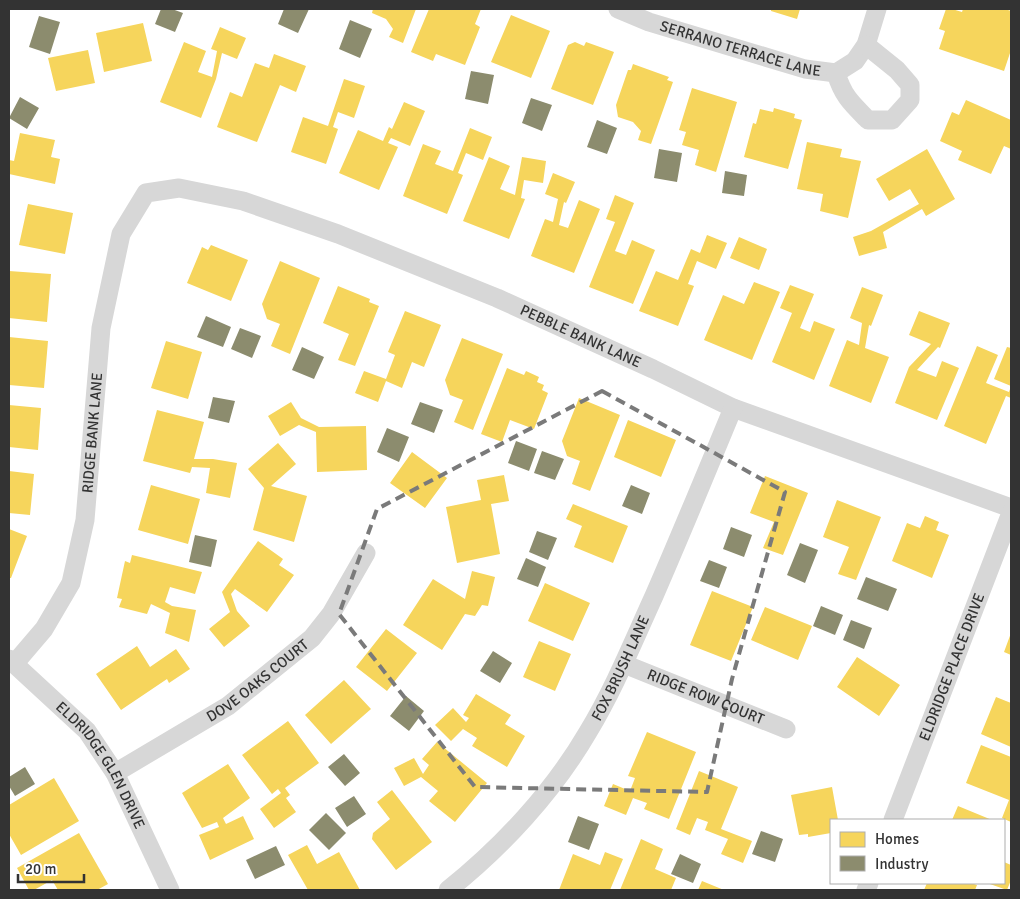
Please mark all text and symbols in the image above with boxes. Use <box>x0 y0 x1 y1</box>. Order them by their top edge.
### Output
street label: SERRANO TERRACE LANE <box>658 17 822 80</box>
street label: PEBBLE BANK LANE <box>517 301 644 371</box>
street label: RIDGE BANK LANE <box>78 372 106 494</box>
street label: ELDRIDGE PLACE DRIVE <box>915 590 988 743</box>
street label: FOX BRUSH LANE <box>587 613 653 724</box>
street label: DOVE OAKS COURT <box>203 635 313 726</box>
street label: RIDGE ROW COURT <box>645 665 767 729</box>
street label: ELDRIDGE GLEN DRIVE <box>52 698 149 832</box>
legend <box>830 819 1005 884</box>
text: Homes <box>875 830 919 848</box>
scale bar <box>18 852 84 884</box>
text: Industry <box>875 855 928 873</box>
text: 20 m <box>25 860 56 878</box>

